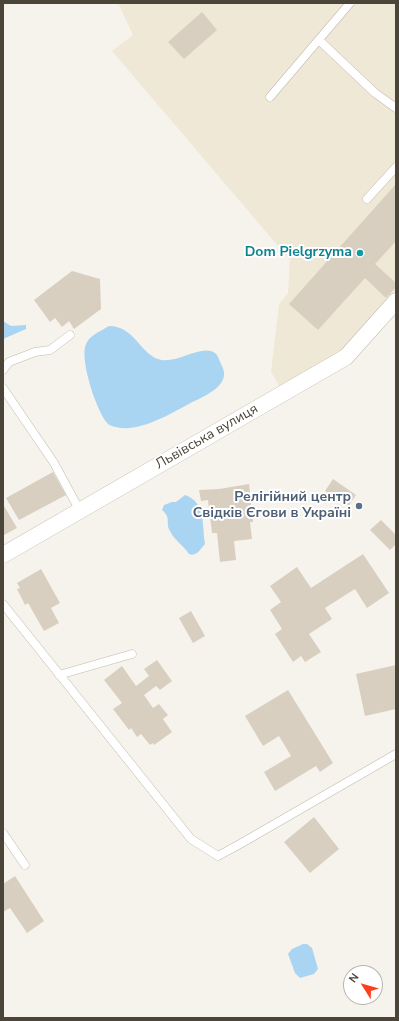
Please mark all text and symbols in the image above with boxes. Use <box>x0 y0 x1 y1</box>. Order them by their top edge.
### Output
place label: Dom Pielgrzyma <box>245 245 352 261</box>
marker: Dom Pielgrzyma <box>355 248 365 258</box>
street label: Львівська вулиця <box>153 401 261 473</box>
place label: Релігійний центр Свідків Єгови в Україні <box>193 490 351 522</box>
marker: Релігійний центр Свідків Єгови в Україні <box>354 501 364 511</box>
north arrow <box>343 965 383 1005</box>
text: N <box>345 970 362 986</box>

